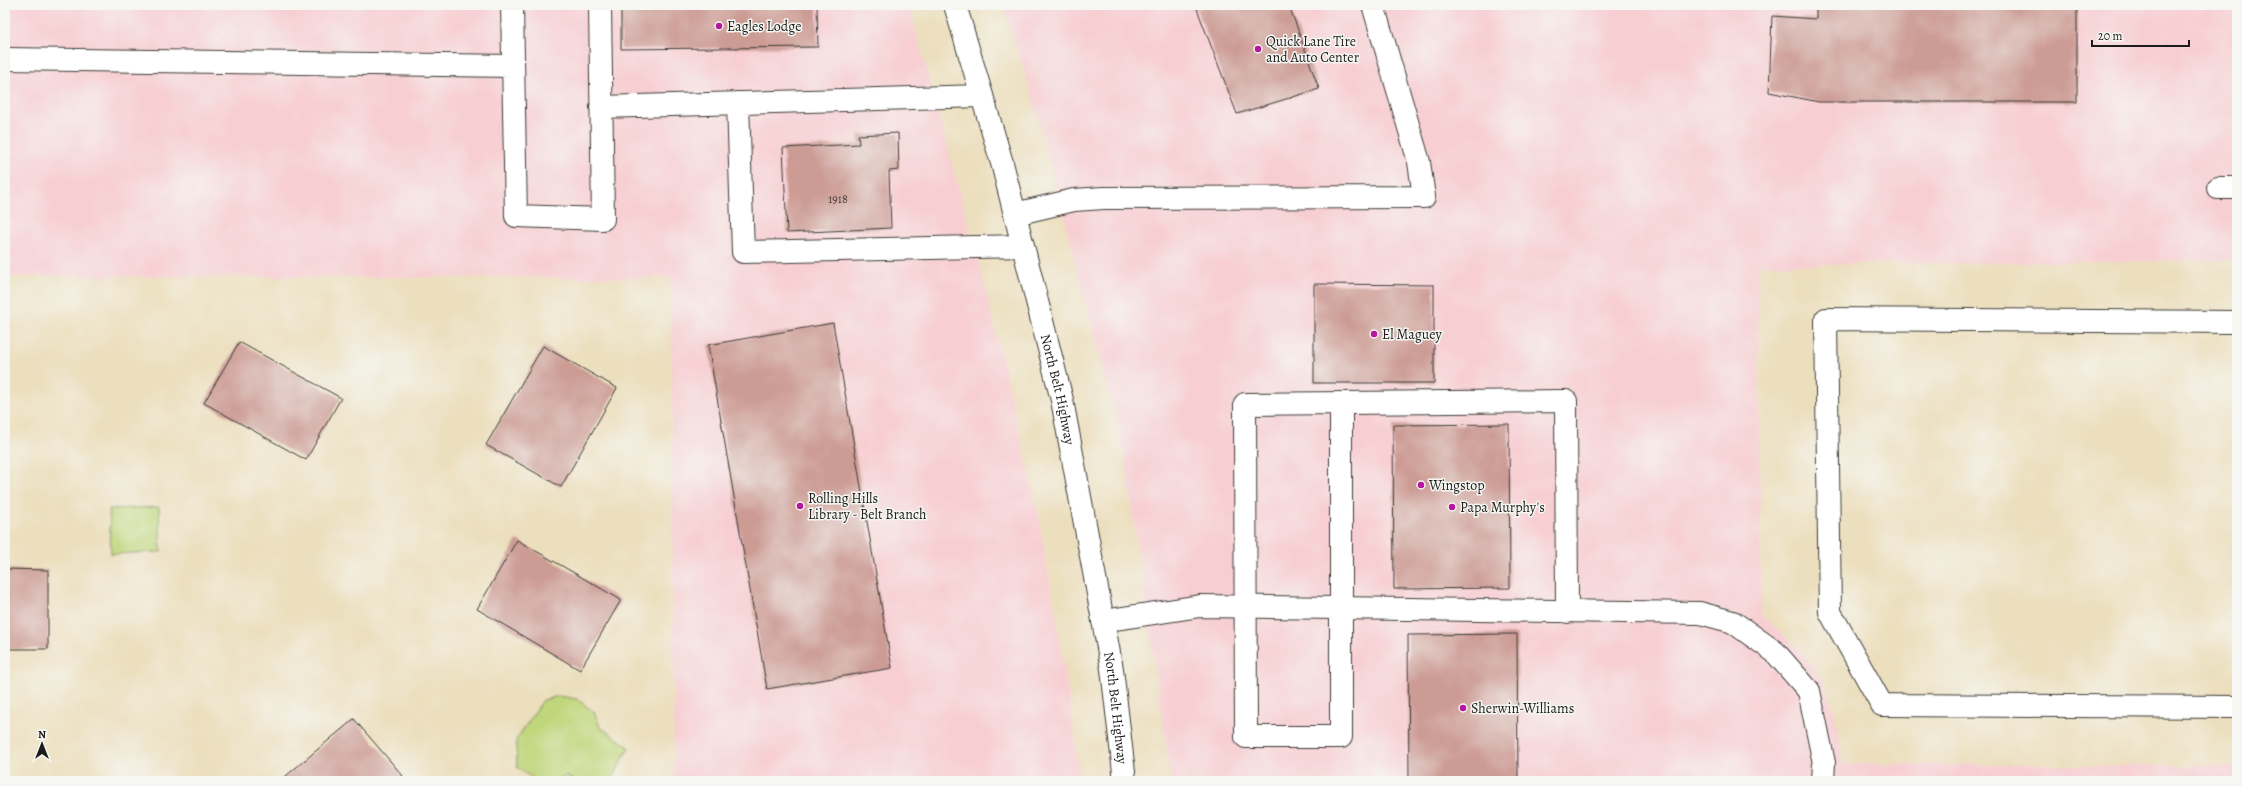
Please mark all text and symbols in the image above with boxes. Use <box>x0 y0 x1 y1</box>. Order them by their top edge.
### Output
place label: Eagles Lodge <box>727 17 802 36</box>
marker: Eagles Lodge <box>714 21 724 31</box>
scale bar <box>2092 22 2189 48</box>
text: 20 m <box>2098 28 2122 44</box>
place label: Quick Lane Tire and Auto Center <box>1266 32 1360 67</box>
marker: Quick Lane Tire and Auto Center <box>1253 44 1263 54</box>
house number: 1918 <box>828 191 848 207</box>
place label: El Maguey <box>1382 325 1443 344</box>
marker: El Maguey <box>1369 329 1379 339</box>
street label: North Belt Highway <box>1036 332 1079 447</box>
place label: Wingstop <box>1428 476 1485 495</box>
marker: Wingstop <box>1416 480 1426 490</box>
place label: Rolling Hills Library - Belt Branch <box>808 489 927 524</box>
place label: Papa Murphy's <box>1460 498 1545 517</box>
marker: Rolling Hills Library - Belt Branch <box>795 501 805 511</box>
marker: Papa Murphy's <box>1447 502 1457 512</box>
street label: North Belt Highway <box>1099 650 1132 766</box>
place label: Sherwin-Williams <box>1471 699 1574 718</box>
marker: Sherwin-Williams <box>1458 703 1468 713</box>
north arrow <box>22 724 62 764</box>
text: N <box>38 727 46 742</box>

